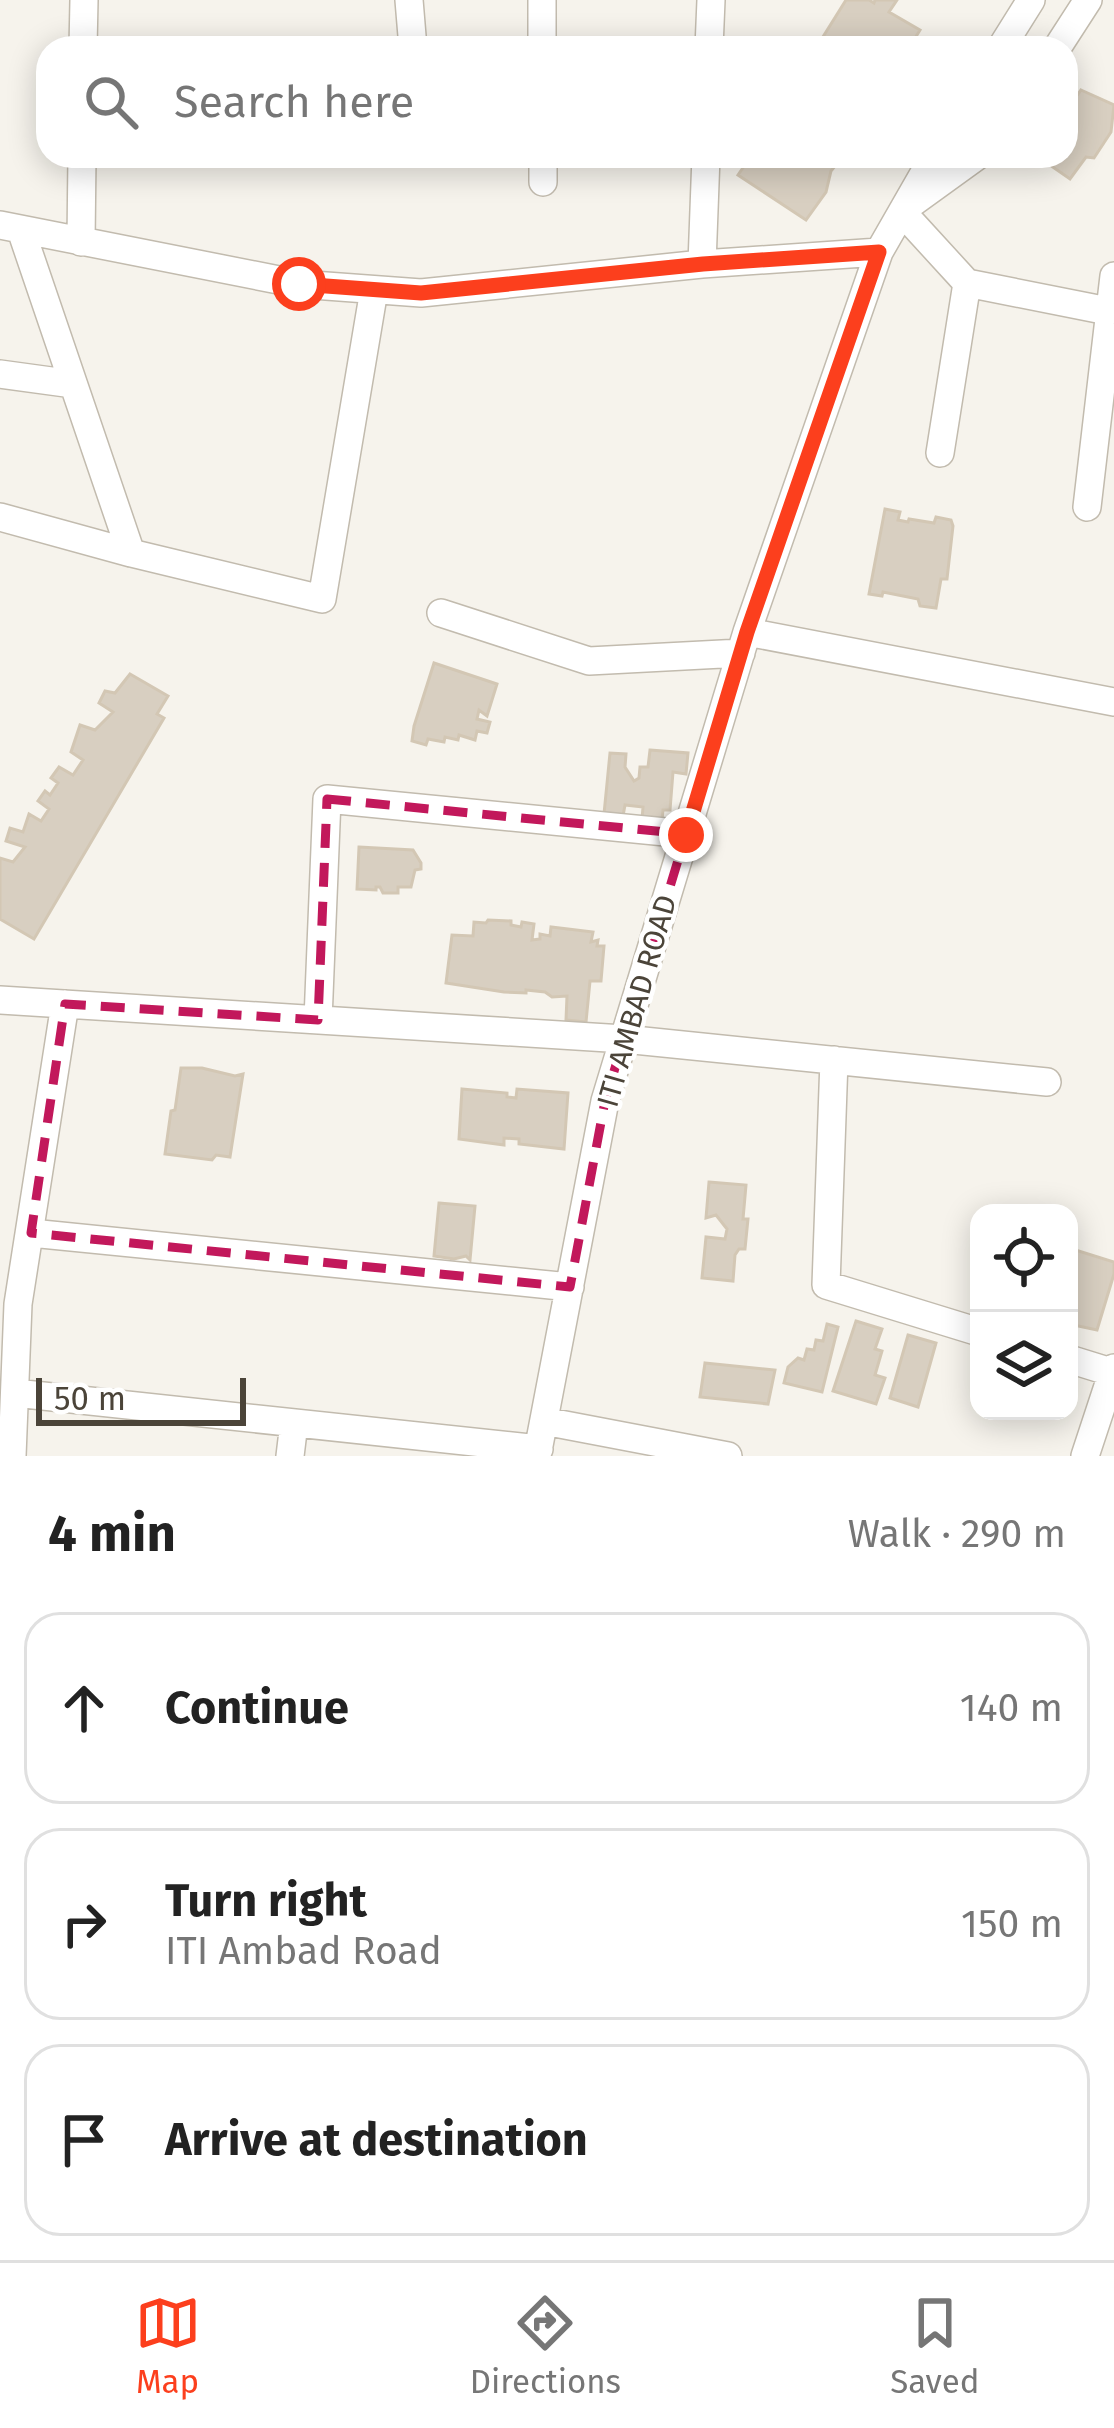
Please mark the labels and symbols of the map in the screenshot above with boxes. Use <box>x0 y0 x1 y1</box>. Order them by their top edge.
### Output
route start <box>272 257 326 311</box>
route end <box>659 808 713 862</box>
street label: ITI AMBAD ROAD <box>590 891 684 1111</box>
scale bar <box>36 1372 246 1425</box>

